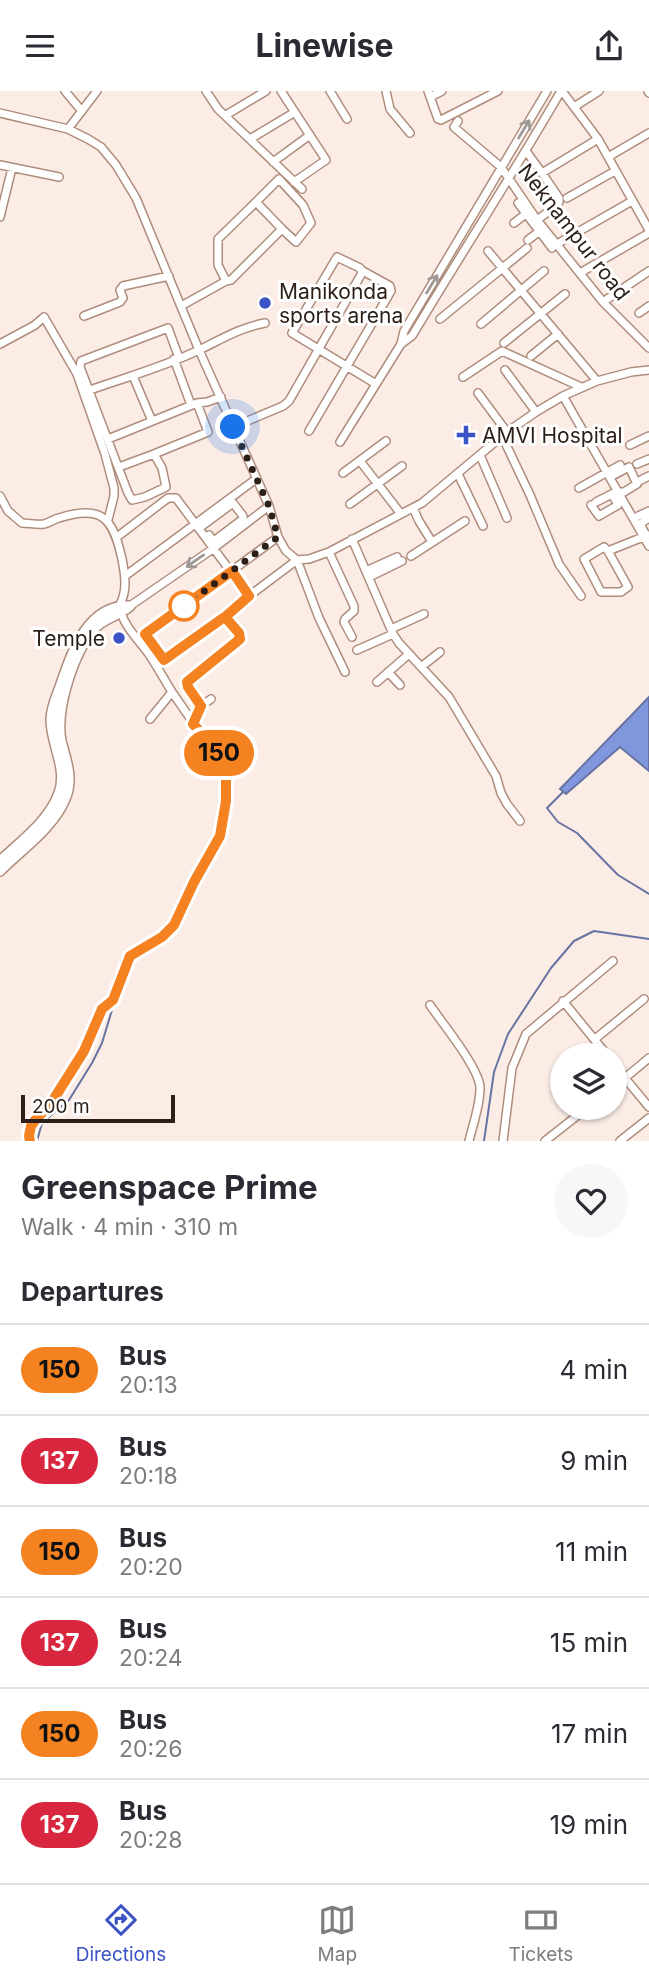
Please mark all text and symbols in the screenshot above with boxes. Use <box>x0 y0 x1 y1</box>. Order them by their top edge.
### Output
text: Linewise <box>255 26 394 65</box>
icon: menu <box>21 27 59 65</box>
icon: share <box>590 27 628 65</box>
one-way arrow <box>517 119 531 139</box>
street label: Neknampur road <box>513 159 635 305</box>
one-way arrow <box>425 274 439 294</box>
place label: Manikonda sports arena <box>279 279 403 328</box>
marker: Manikonda sports arena <box>257 295 273 311</box>
your location <box>215 409 250 444</box>
place label: AMVI Hospital <box>482 423 623 448</box>
marker: AMVI Hospital <box>456 425 476 445</box>
one-way arrow <box>186 554 205 568</box>
unlabelled marker <box>169 591 199 621</box>
place label: Temple <box>32 626 105 651</box>
marker: Temple <box>111 630 127 646</box>
line badge: 150 <box>179 730 259 776</box>
text: 150 <box>198 738 240 767</box>
map controls <box>550 1043 627 1120</box>
button: layers <box>550 1043 627 1120</box>
scale bar <box>21 1092 175 1124</box>
text: 200 m <box>32 1095 90 1118</box>
button: heart <box>554 1164 628 1238</box>
text: Greenspace Prime <box>21 1167 318 1207</box>
text: Walk · 4 min · 310 m <box>21 1213 238 1241</box>
text: Departures <box>21 1276 164 1307</box>
text: Bus <box>119 1340 167 1371</box>
text: 4 min <box>559 1354 628 1385</box>
text: 150 <box>39 1355 80 1384</box>
text: 20:13 <box>119 1371 178 1399</box>
text: Bus <box>119 1431 167 1462</box>
text: 9 min <box>560 1445 628 1476</box>
text: 137 <box>40 1446 79 1475</box>
text: 20:18 <box>119 1462 178 1490</box>
text: Bus <box>119 1522 167 1553</box>
text: 11 min <box>555 1536 628 1567</box>
text: 150 <box>39 1537 80 1566</box>
text: 20:20 <box>119 1553 183 1581</box>
text: Bus <box>119 1613 167 1644</box>
text: 15 min <box>550 1627 628 1658</box>
text: 137 <box>40 1628 79 1657</box>
text: 20:24 <box>119 1644 183 1672</box>
text: Bus <box>119 1704 167 1735</box>
text: 17 min <box>551 1718 628 1749</box>
text: 150 <box>39 1719 80 1748</box>
text: 20:26 <box>119 1735 182 1763</box>
text: Bus <box>119 1795 167 1826</box>
text: 19 min <box>550 1809 628 1840</box>
text: 137 <box>40 1810 79 1839</box>
text: 20:28 <box>119 1826 182 1854</box>
tab: Directions <box>76 1901 166 1966</box>
tab: Map <box>318 1901 357 1966</box>
tab: Tickets <box>508 1901 573 1966</box>

